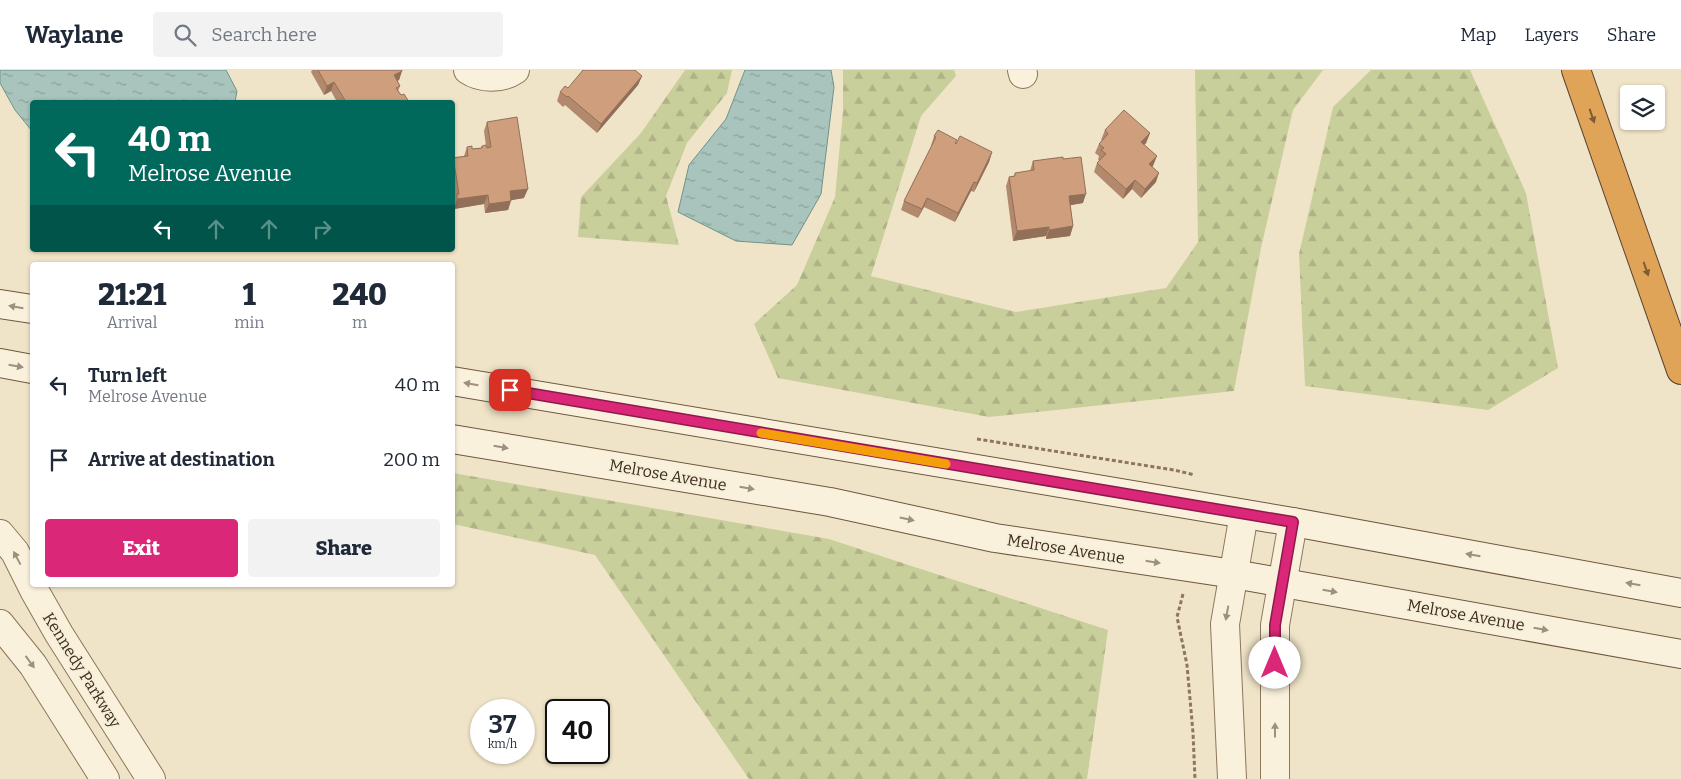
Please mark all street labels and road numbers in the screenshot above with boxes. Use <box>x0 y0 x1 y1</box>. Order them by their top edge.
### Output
street label: Melrose Avenue <box>608 455 728 495</box>
street label: Melrose Avenue <box>1006 530 1126 568</box>
street label: Melrose Avenue <box>1406 595 1526 635</box>
street label: Kennedy Parkway <box>39 609 125 731</box>

